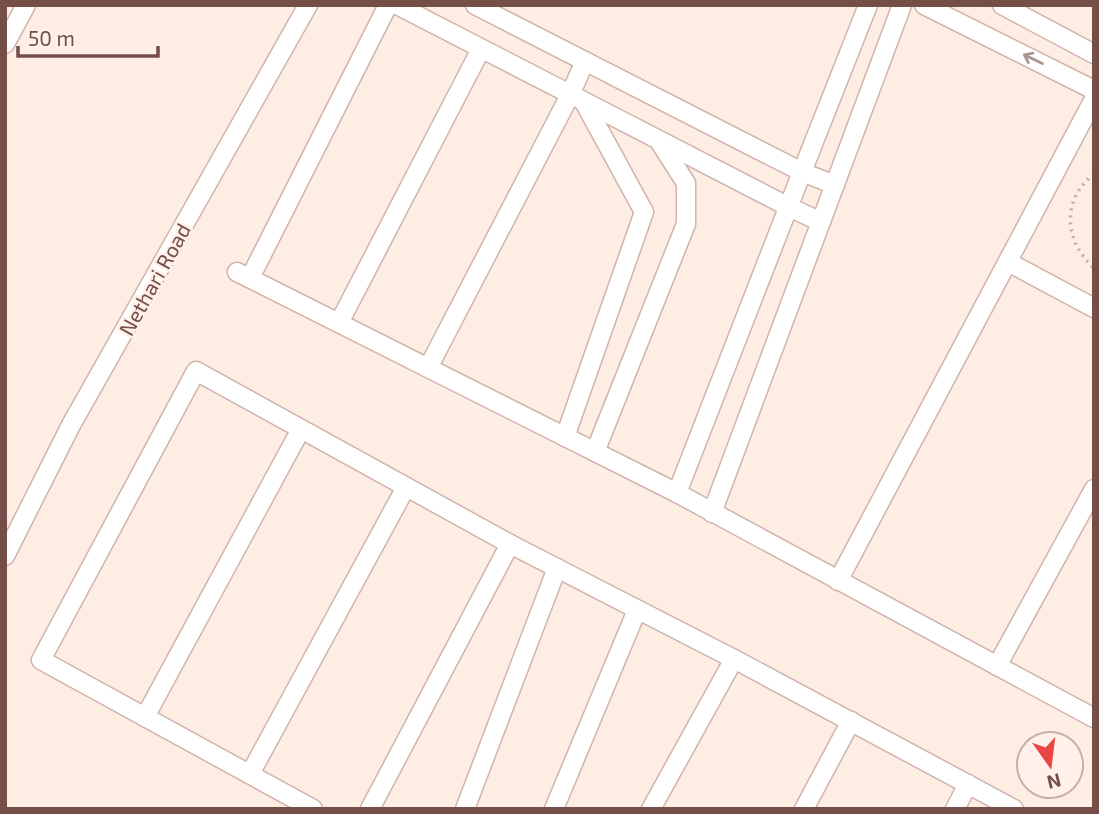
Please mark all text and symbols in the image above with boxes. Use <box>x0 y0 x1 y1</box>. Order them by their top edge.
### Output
scale bar <box>18 14 158 58</box>
text: 50 m <box>28 25 75 50</box>
one-way arrow <box>1023 52 1044 66</box>
street label: Nethari Road <box>113 218 195 340</box>
north arrow <box>1015 730 1085 800</box>
text: N <box>1045 769 1064 795</box>

